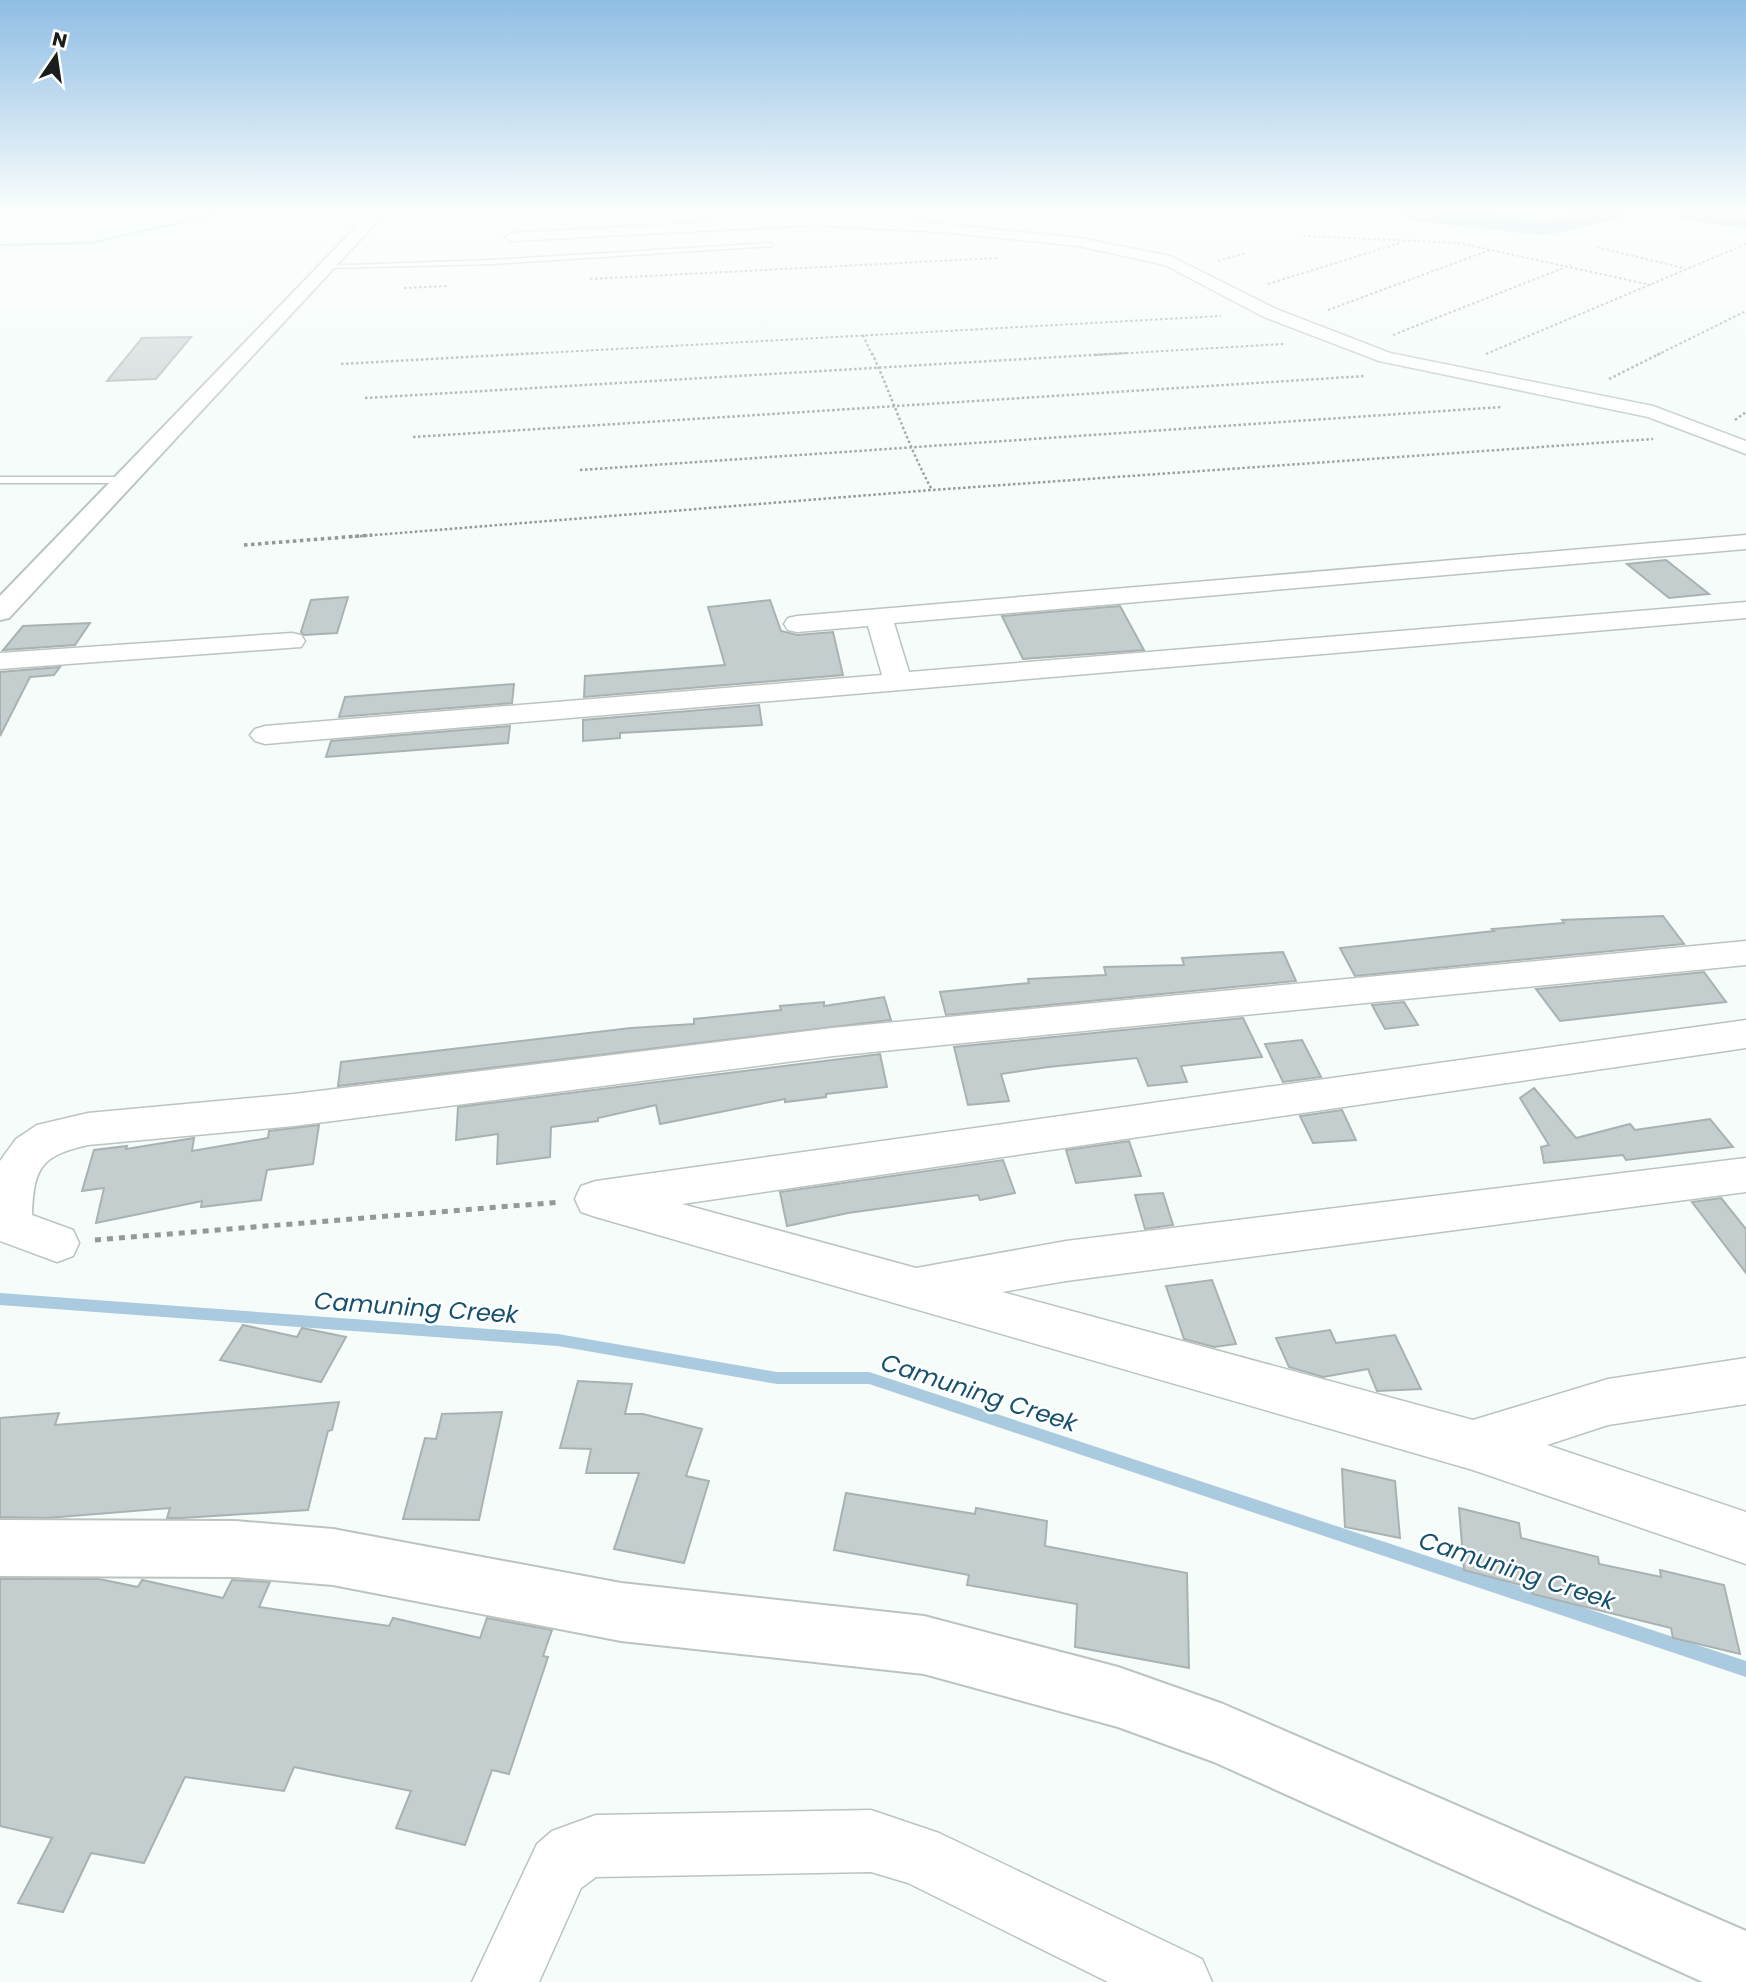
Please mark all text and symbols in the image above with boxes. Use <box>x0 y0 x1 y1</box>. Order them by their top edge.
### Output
north arrow <box>21 21 91 91</box>
text: N <box>50 25 70 55</box>
water label: Camuning Creek <box>313 1284 521 1331</box>
water label: Camuning Creek <box>877 1345 1083 1440</box>
water label: Camuning Creek <box>1415 1523 1621 1618</box>

